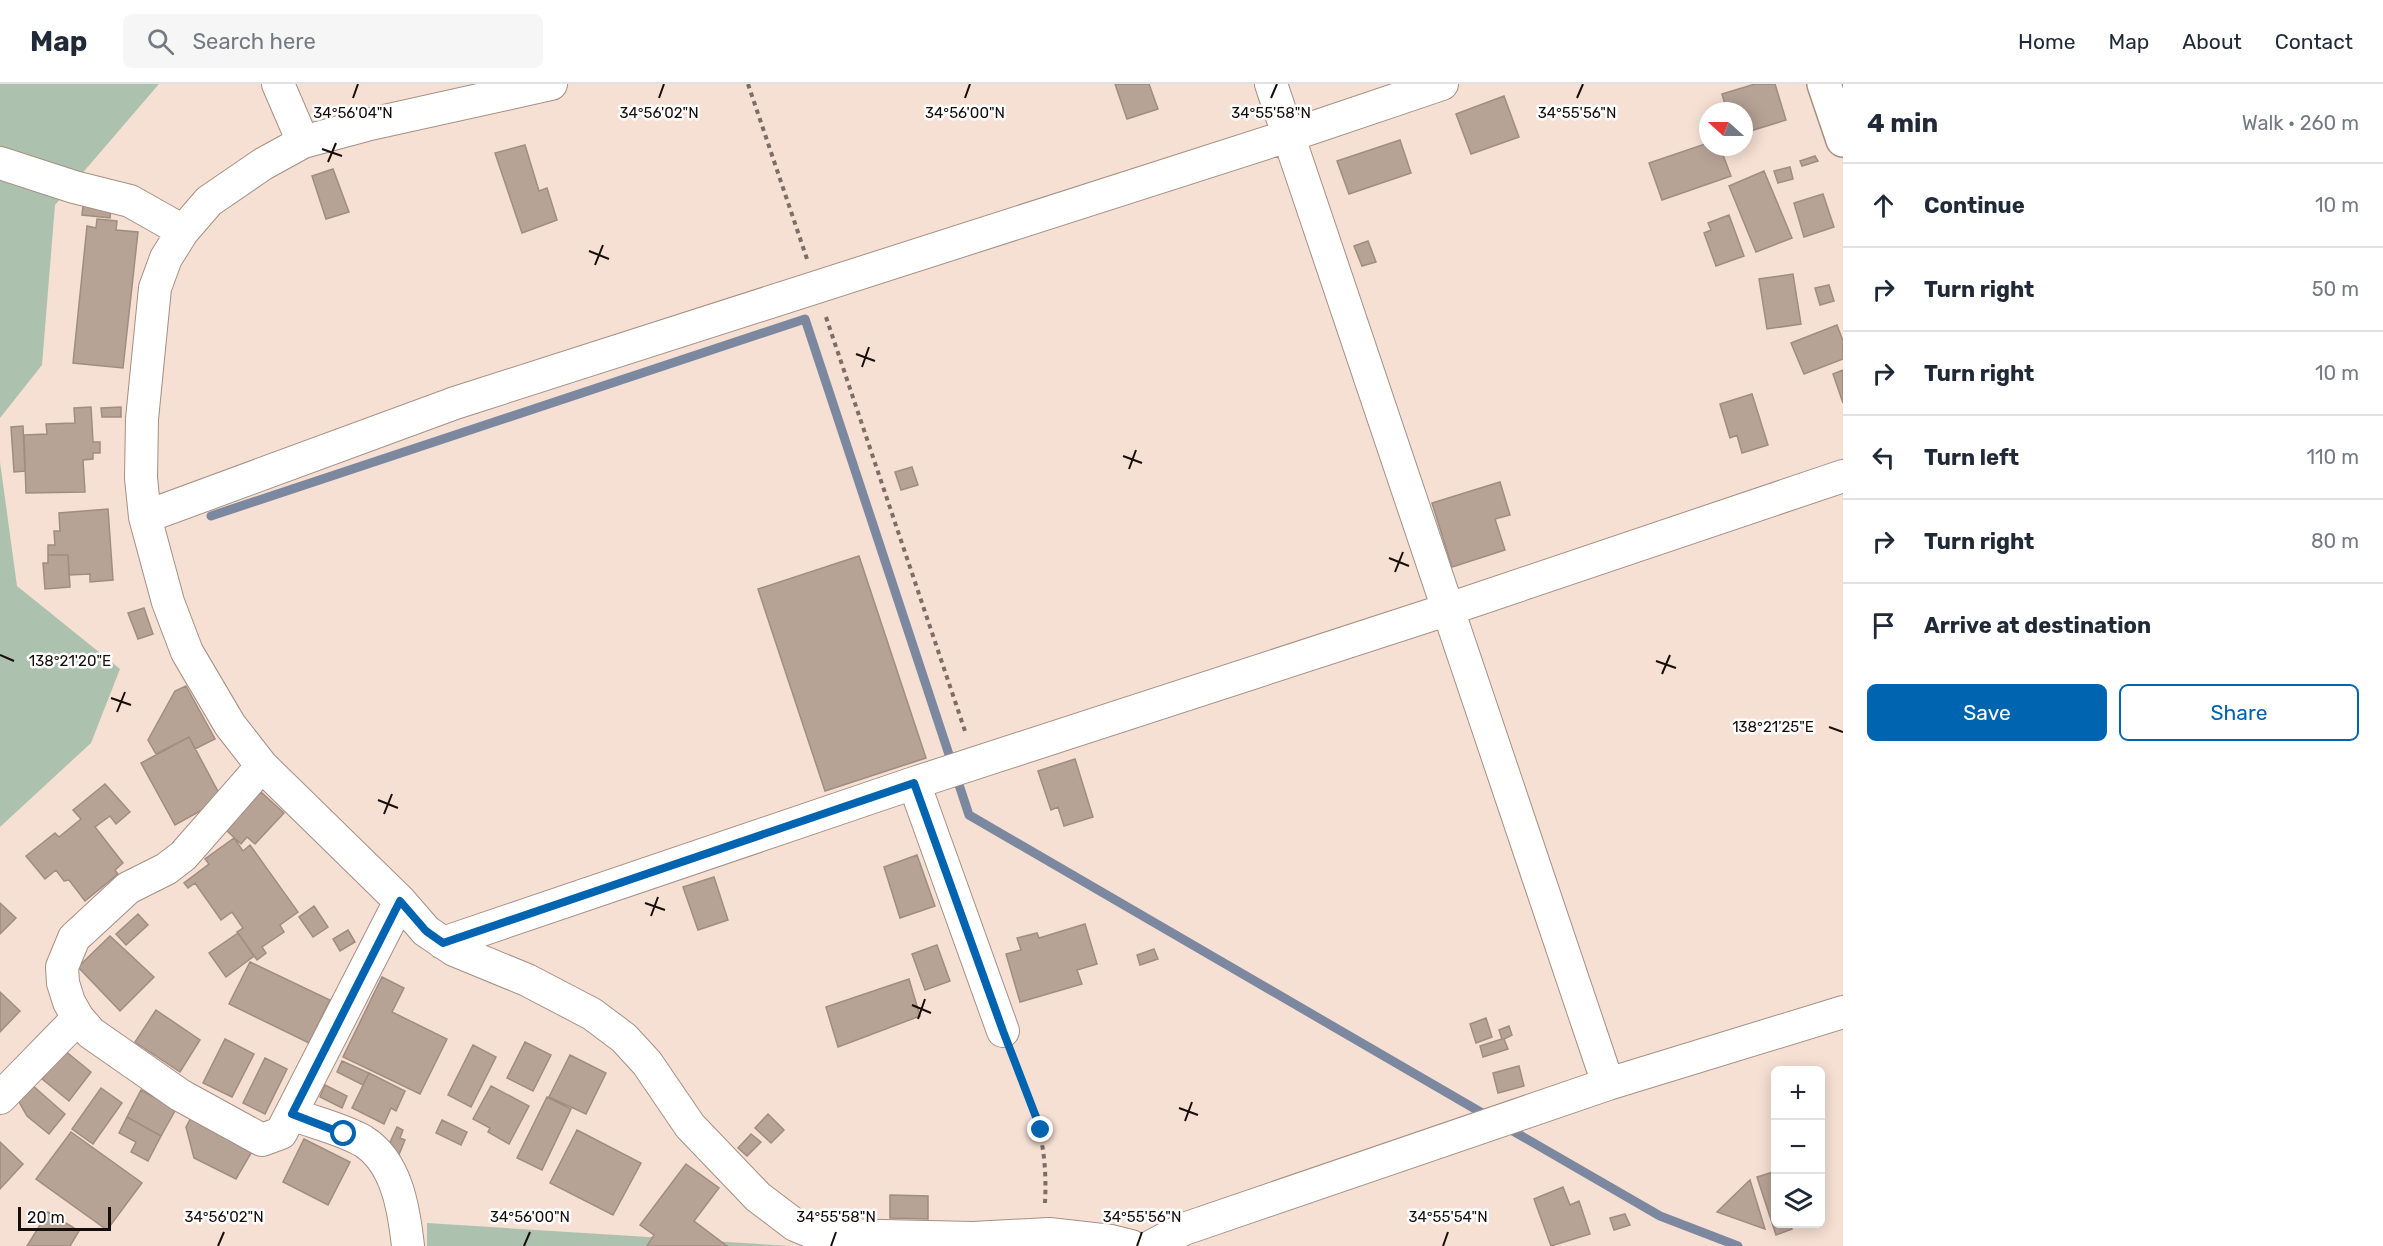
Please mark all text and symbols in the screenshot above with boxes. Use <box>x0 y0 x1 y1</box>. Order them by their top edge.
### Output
search box <box>123 14 543 68</box>
text: Map <box>30 25 87 58</box>
icon: search <box>144 25 177 58</box>
text: Search here <box>192 28 316 55</box>
text: Home <box>2018 29 2075 54</box>
text: Map <box>2108 29 2149 54</box>
text: About <box>2182 29 2242 54</box>
text: Contact <box>2275 29 2353 54</box>
north arrow <box>1699 102 1753 156</box>
text: 34°56'04"N <box>313 104 393 122</box>
text: 34°56'02"N <box>619 104 699 122</box>
text: 34°56'00"N <box>925 104 1005 122</box>
text: 34°55'58"N <box>1231 104 1311 122</box>
text: 34°55'56"N <box>1538 104 1616 122</box>
text: 4 min <box>1867 108 1938 139</box>
text: Walk · 260 m <box>2242 111 2359 135</box>
icon: ahead <box>1867 189 1900 222</box>
text: Continue <box>1924 192 2025 219</box>
text: 10 m <box>2315 193 2359 217</box>
icon: right <box>1867 273 1900 306</box>
text: Turn right <box>1924 276 2034 303</box>
text: 50 m <box>2312 277 2359 301</box>
icon: right <box>1867 357 1900 390</box>
text: Turn right <box>1924 360 2034 387</box>
text: 10 m <box>2315 361 2359 385</box>
icon: left <box>1867 441 1900 474</box>
text: Turn left <box>1924 444 2019 471</box>
text: 110 m <box>2307 445 2359 469</box>
icon: right <box>1867 525 1900 558</box>
text: Turn right <box>1924 528 2034 555</box>
text: 80 m <box>2311 529 2359 553</box>
icon: arrive <box>1867 609 1900 642</box>
text: Arrive at destination <box>1924 612 2151 639</box>
text: 138°21'20"E <box>29 652 111 670</box>
button: Save <box>1867 684 2107 741</box>
button: Share <box>2119 684 2359 741</box>
text: 138°21'25"E <box>1732 718 1814 736</box>
map controls <box>1771 1066 1825 1228</box>
button: + <box>1771 1066 1825 1120</box>
route end <box>1027 1116 1053 1142</box>
route start <box>330 1120 356 1146</box>
button: − <box>1771 1120 1825 1174</box>
button: layers <box>1771 1174 1825 1228</box>
scale bar <box>18 1204 111 1232</box>
text: 20 m <box>27 1208 65 1227</box>
text: 34°56'02"N <box>184 1208 264 1226</box>
text: 34°56'00"N <box>490 1208 570 1226</box>
text: 34°55'58"N <box>796 1208 876 1226</box>
text: 34°55'56"N <box>1103 1208 1181 1226</box>
text: 34°55'54"N <box>1408 1208 1488 1226</box>

